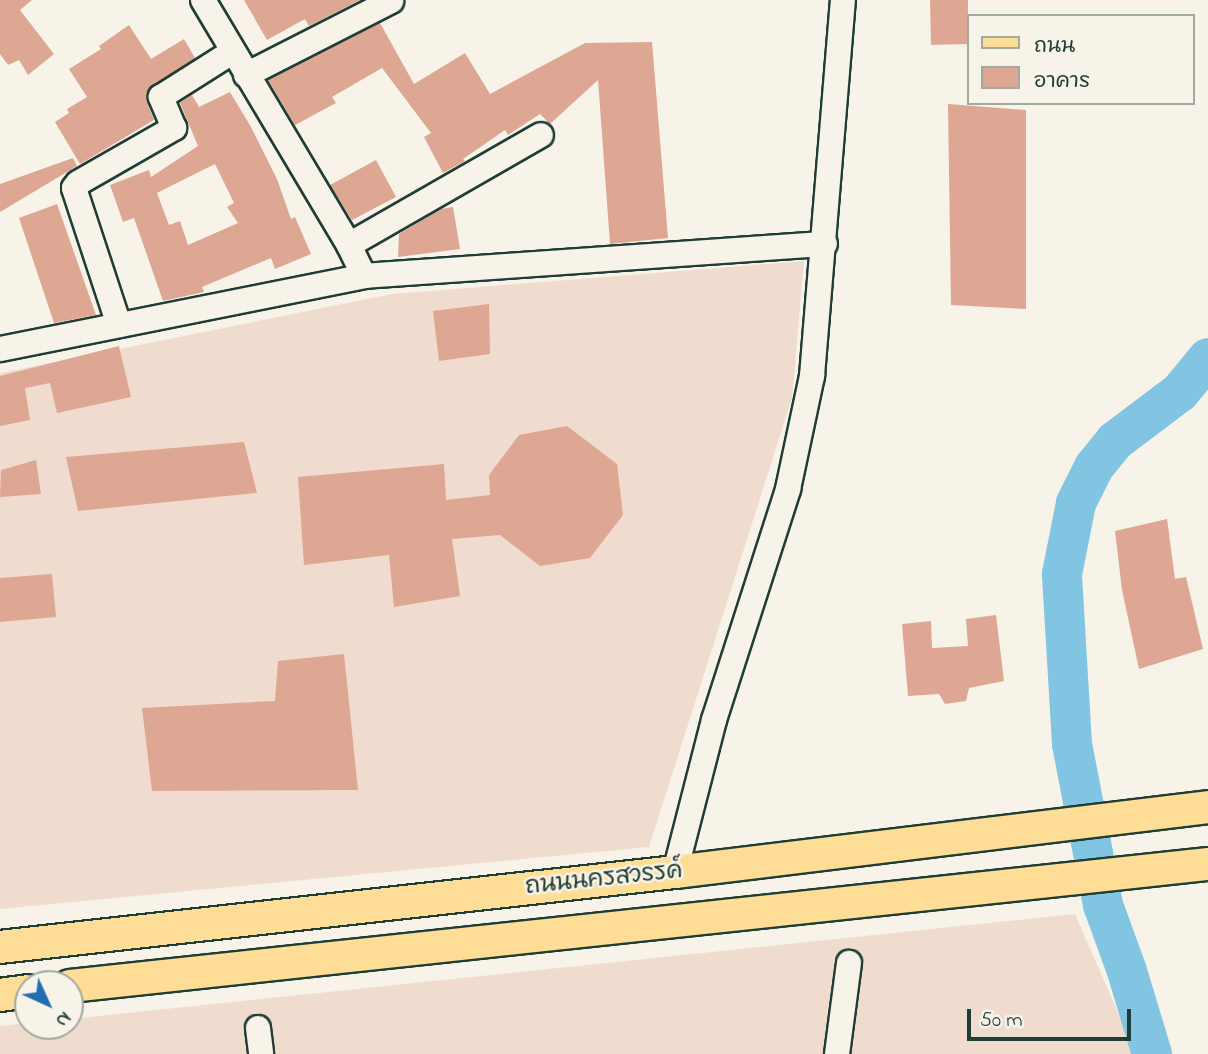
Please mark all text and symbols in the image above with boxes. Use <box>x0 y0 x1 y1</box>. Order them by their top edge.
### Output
legend <box>967 14 1194 105</box>
text: ถนน <box>1034 32 1075 62</box>
text: อาคาร <box>1034 67 1090 97</box>
street label: ถนนนครสวรรค์ <box>524 857 684 903</box>
north arrow <box>14 970 84 1040</box>
scale bar <box>970 995 1134 1038</box>
text: N <box>49 1005 77 1033</box>
text: 50 m <box>980 1006 1023 1036</box>

